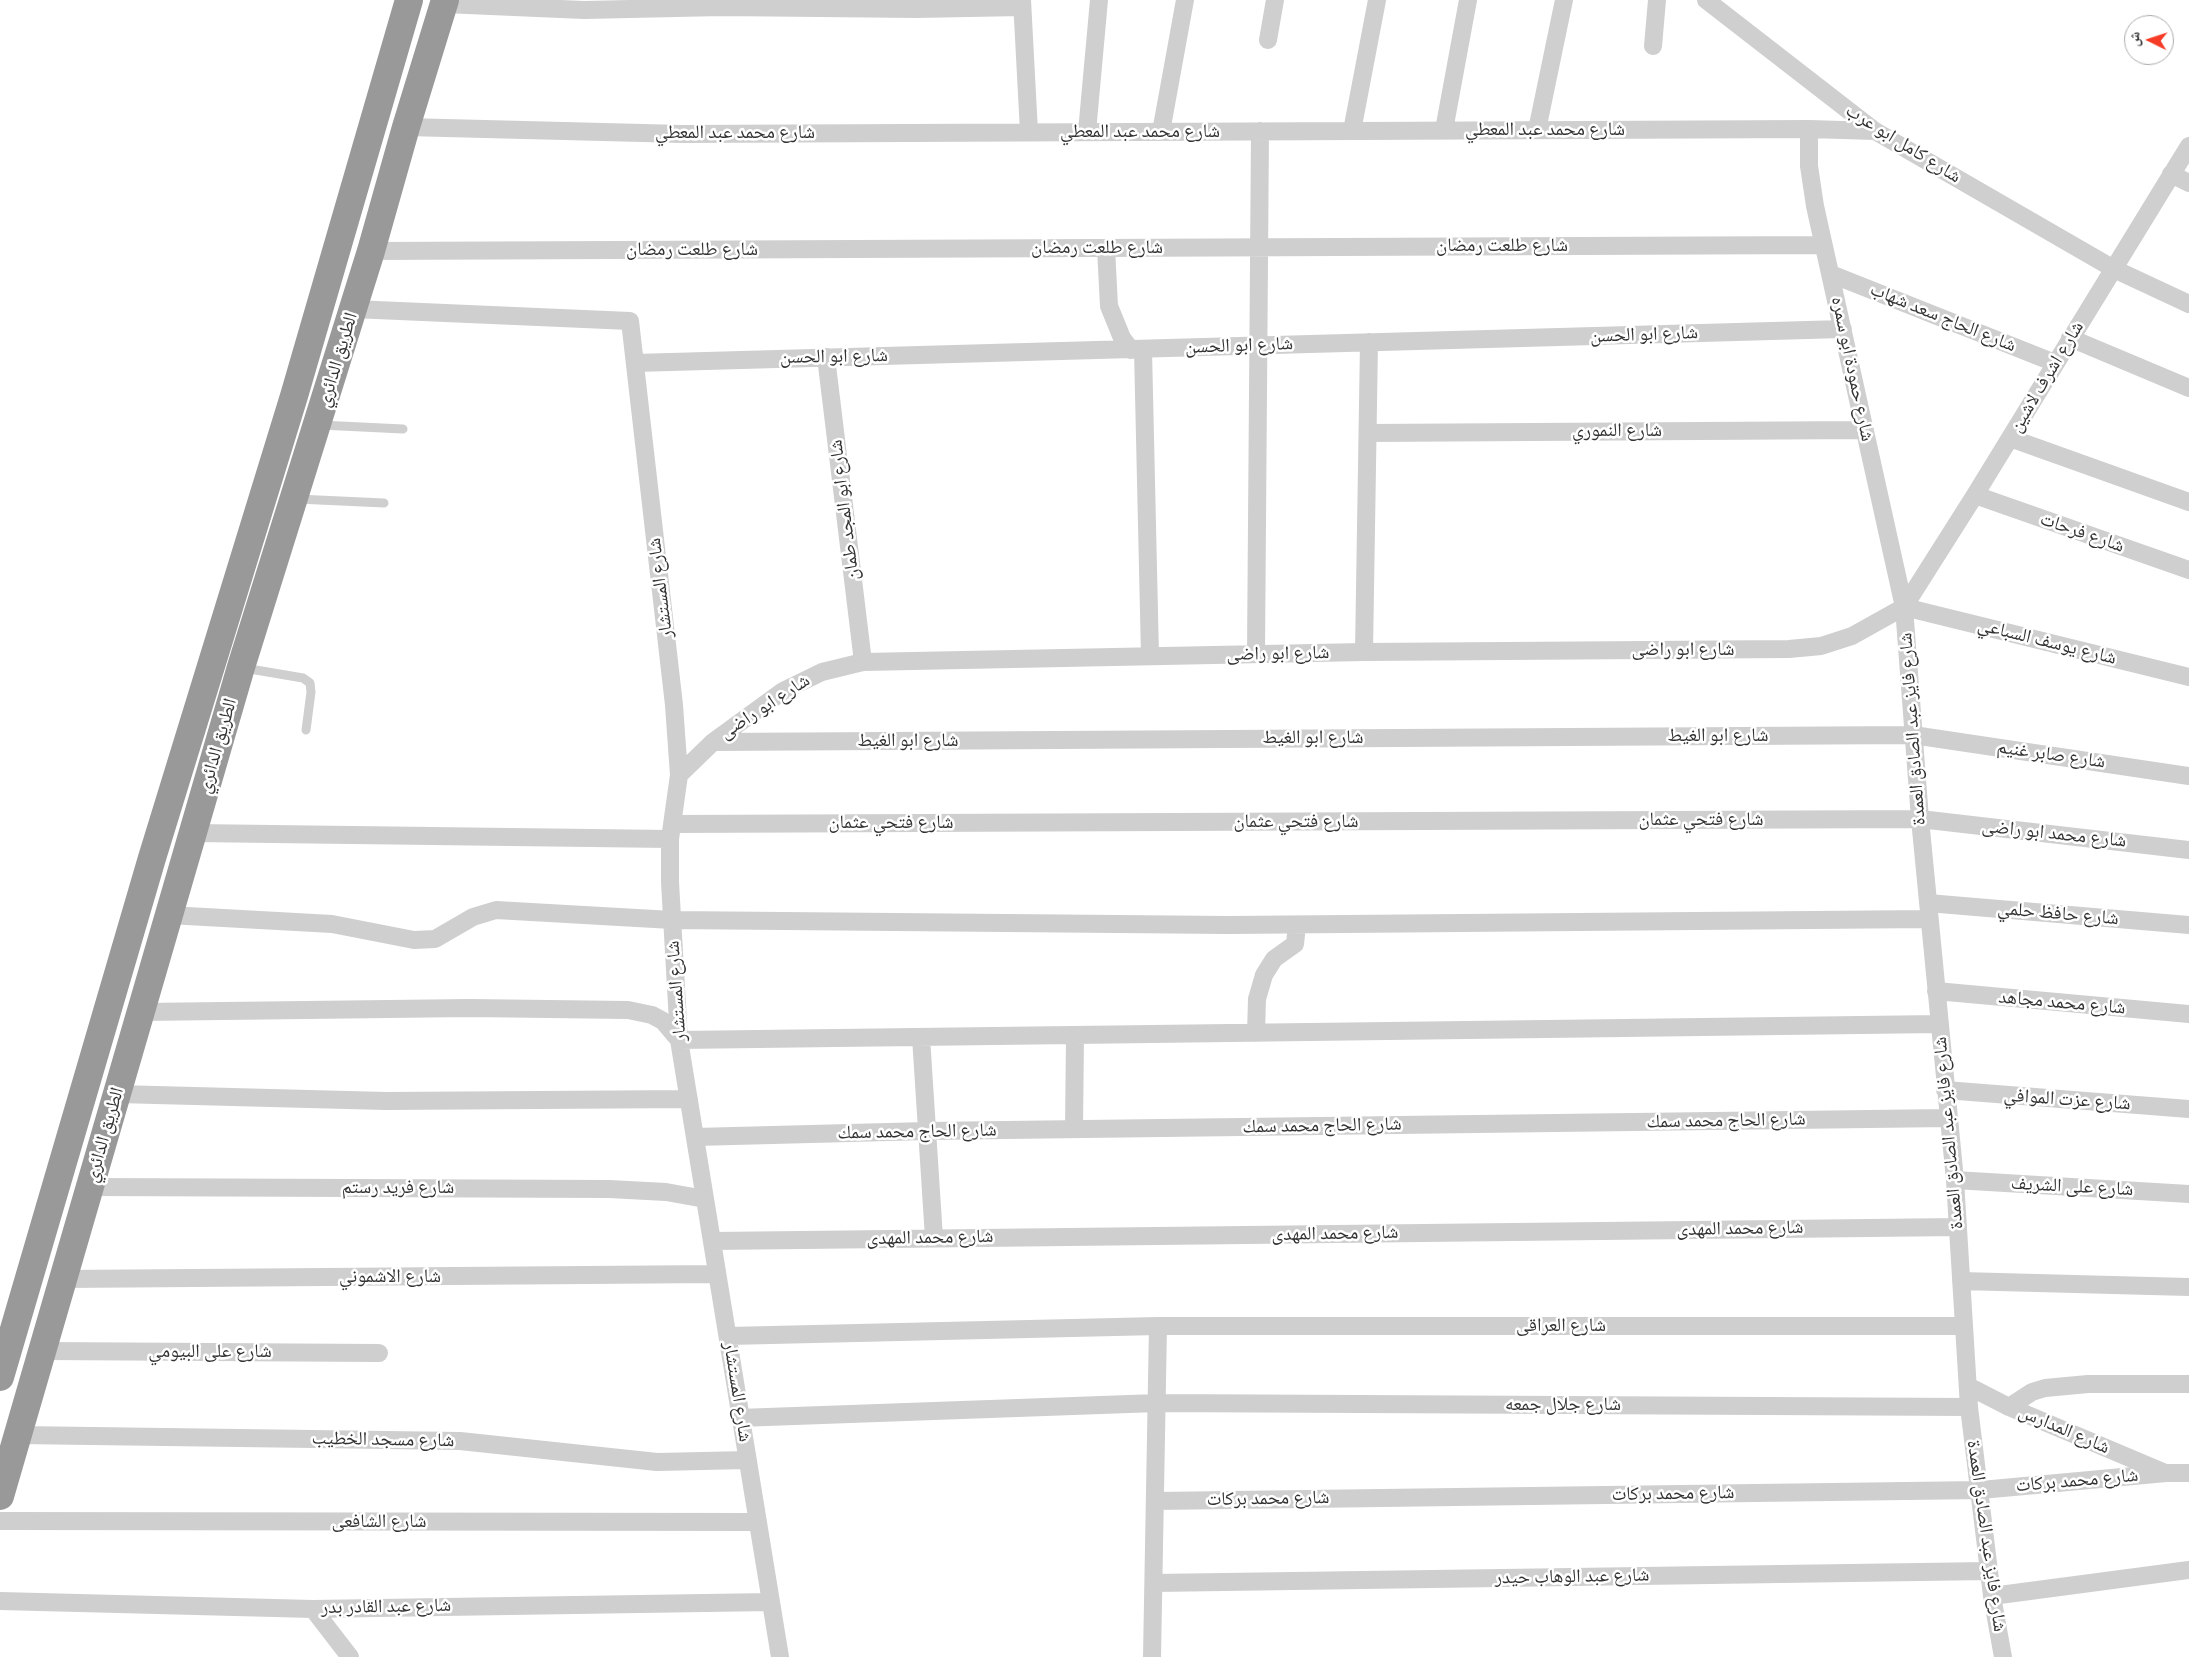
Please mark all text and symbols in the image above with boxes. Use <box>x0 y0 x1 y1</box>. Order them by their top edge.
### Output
north arrow <box>2124 15 2174 65</box>
text: ش <box>2126 31 2144 47</box>
street label: شارع كامل ابو عرب <box>1841 99 1965 189</box>
street label: شارع محمد عبد المعطي <box>1465 119 1625 141</box>
street label: شارع محمد عبد المعطي <box>1060 121 1220 143</box>
street label: شارع محمد عبد المعطي <box>655 122 815 144</box>
street label: شارع طلعت رمضان <box>1436 235 1568 257</box>
street label: شارع طلعت رمضان <box>1031 237 1163 259</box>
street label: شارع طلعت رمضان <box>626 239 758 261</box>
street label: شارع الحاج سعد شهاب <box>1867 278 2019 358</box>
street label: شارع حمودة ابو سمره <box>1826 294 1878 444</box>
street label: الطريق الدائري <box>313 310 363 410</box>
street label: شارع اشرف لاشين <box>2005 317 2089 437</box>
street label: شارع ابو الحسن <box>1590 322 1698 348</box>
street label: شارع ابو الحسن <box>1185 333 1293 359</box>
street label: شارع ابو الحسن <box>780 345 888 369</box>
street label: شارع النموري <box>1572 420 1662 442</box>
street label: شارع ابو المجد طمان <box>825 438 865 582</box>
street label: شارع فرحات <box>2037 508 2127 558</box>
street label: شارع المستشار <box>644 537 678 639</box>
street label: شارع يوسف السباعي <box>1975 614 2119 670</box>
street label: شارع فايز عبد الصادق العمدة <box>1895 632 1931 826</box>
street label: شارع ابو راضى <box>1632 639 1734 661</box>
street label: شارع ابو راضى <box>1226 642 1330 666</box>
street label: شارع ابو راضى <box>716 669 814 745</box>
street label: الطريق الدائري <box>194 696 242 796</box>
street label: شارع ابو الغيط <box>1667 725 1769 747</box>
street label: شارع ابو الغيط <box>1262 727 1364 749</box>
street label: شارع ابو الغيط <box>857 730 959 752</box>
street label: شارع صابر غنيم <box>1995 736 2107 774</box>
street label: شارع فتحي عثمان <box>1638 809 1764 831</box>
street label: شارع فتحي عثمان <box>1233 811 1359 833</box>
street label: شارع فتحي عثمان <box>828 812 954 834</box>
street label: شارع محمد ابو راضى <box>1981 815 2127 853</box>
street label: شارع حافظ حلمي <box>1996 897 2120 931</box>
street label: شارع المستشار <box>662 940 692 1042</box>
street label: شارع محمد مجاهد <box>1998 986 2126 1020</box>
street label: شارع فايز عبد الصادق العمدة <box>1929 1036 1969 1230</box>
street label: شارع عزت الموافي <box>2003 1084 2131 1116</box>
street label: الطريق الدائري <box>81 1085 129 1185</box>
street label: شارع الحاج محمد سمك <box>1646 1108 1806 1134</box>
street label: شارع الحاج محمد سمك <box>1242 1113 1402 1139</box>
street label: شارع الحاج محمد سمك <box>837 1119 997 1145</box>
street label: شارع على الشريف <box>2010 1172 2134 1202</box>
street label: شارع فريد رستم <box>342 1177 454 1199</box>
street label: شارع محمد المهدى <box>1676 1216 1804 1242</box>
street label: شارع محمد المهدى <box>1271 1221 1399 1247</box>
street label: شارع محمد المهدى <box>866 1225 994 1251</box>
street label: شارع الاشموني <box>339 1266 441 1288</box>
street label: شارع العراقى <box>1516 1315 1606 1337</box>
street label: شارع المستشار <box>718 1340 756 1444</box>
street label: شارع على البيومي <box>148 1341 272 1363</box>
street label: شارع جلال جمعه <box>1505 1394 1621 1416</box>
street label: شارع المدارس <box>2015 1401 2113 1459</box>
street label: شارع مسجد الخطيب <box>311 1427 455 1453</box>
street label: شارع فايز عبد الصادق العمدة <box>1961 1439 2011 1633</box>
street label: شارع محمد بركات <box>2015 1464 2139 1498</box>
street label: شارع محمد بركات <box>1611 1482 1735 1506</box>
street label: شارع محمد بركات <box>1206 1487 1330 1511</box>
street label: شارع الشافعى <box>331 1511 427 1533</box>
street label: شارع عبد الوهاب حيدر <box>1494 1564 1650 1590</box>
street label: شارع عبد القادر بدر <box>321 1594 451 1620</box>

